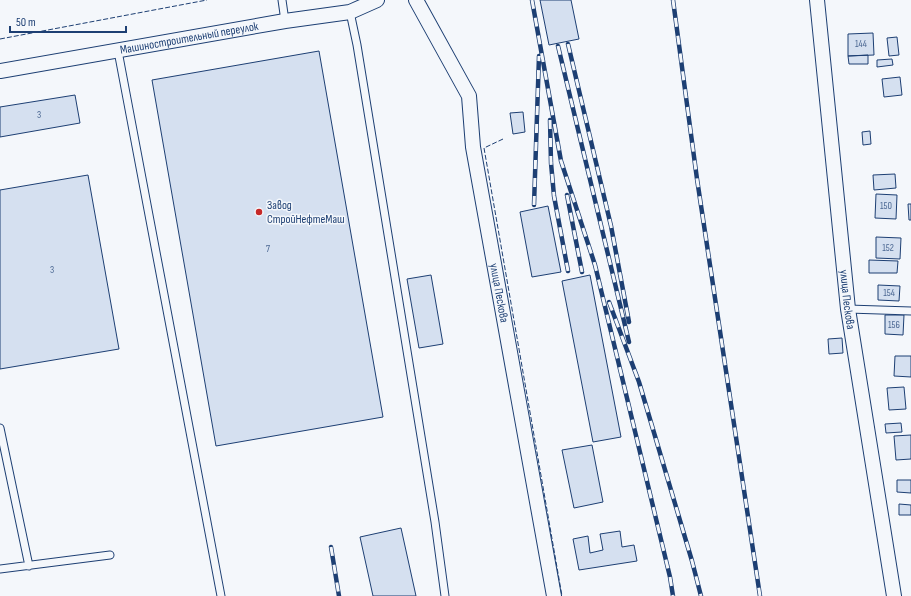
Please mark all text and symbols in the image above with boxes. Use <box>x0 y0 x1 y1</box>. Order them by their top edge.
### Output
scale bar <box>10 8 126 34</box>
text: 50 m <box>16 15 36 30</box>
street label: Машиностроительный переулок <box>119 18 260 57</box>
house number: 144 <box>855 38 867 50</box>
house number: 3 <box>37 109 41 121</box>
place label: Завод СтройНефтеМаш <box>267 198 345 227</box>
house number: 150 <box>880 200 892 212</box>
marker: Завод СтройНефтеМаш <box>254 207 264 217</box>
house number: 152 <box>882 242 894 254</box>
house number: 7 <box>266 243 270 255</box>
street label: улица Пескова <box>487 262 512 324</box>
house number: 3 <box>50 264 54 276</box>
street label: улица Пескова <box>837 269 859 331</box>
house number: 154 <box>883 287 895 299</box>
house number: 156 <box>888 319 900 331</box>

